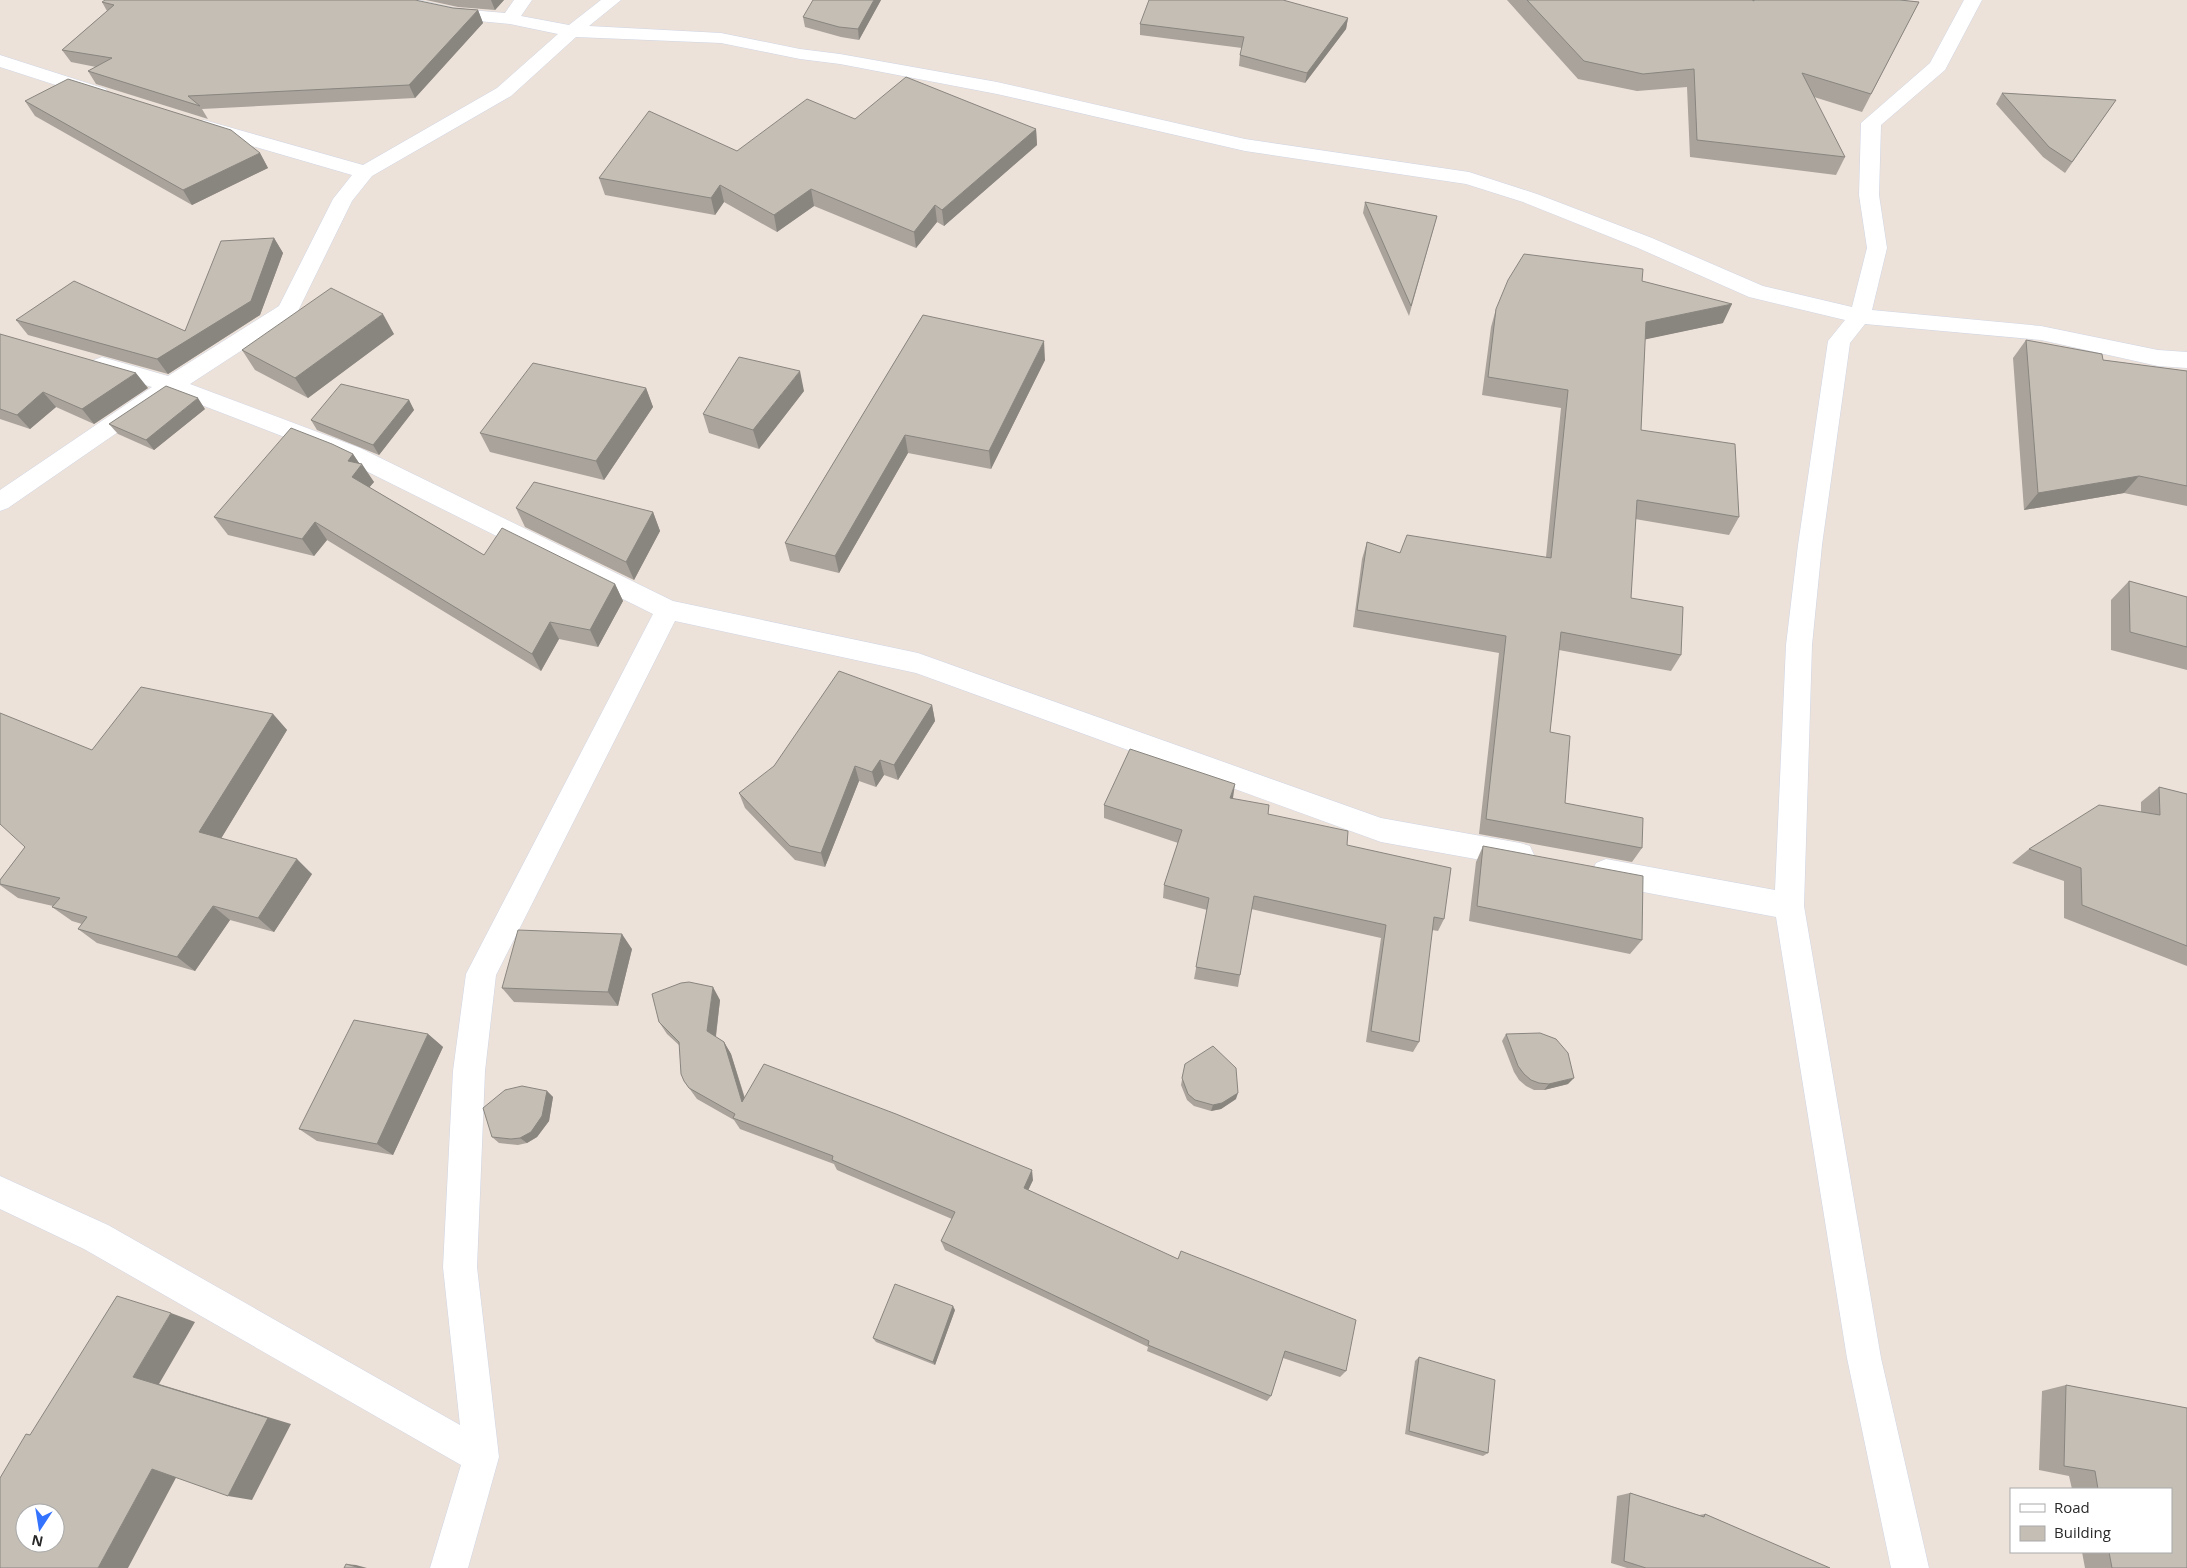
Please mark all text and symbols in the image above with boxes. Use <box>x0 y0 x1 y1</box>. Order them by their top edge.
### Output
legend <box>2010 1488 2172 1553</box>
text: Road <box>2054 1497 2090 1517</box>
north arrow <box>15 1503 65 1553</box>
text: Building <box>2054 1522 2111 1542</box>
text: N <box>30 1531 45 1552</box>

